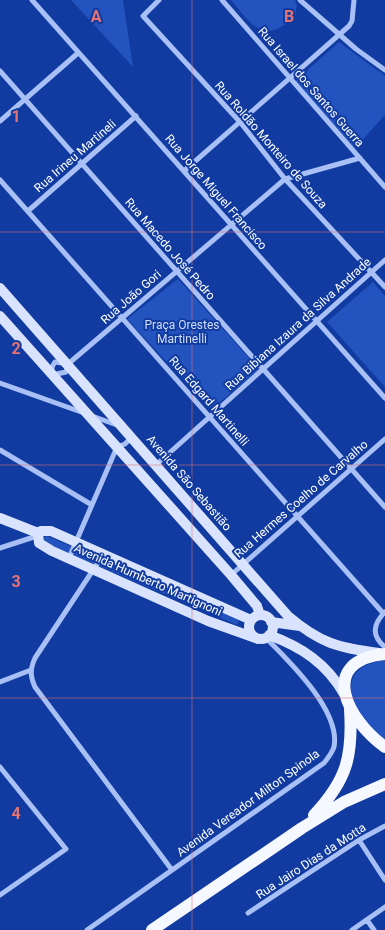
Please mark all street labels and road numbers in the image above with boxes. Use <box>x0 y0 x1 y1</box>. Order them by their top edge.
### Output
street label: Rua Israel dos Santos Guerra <box>255 24 367 150</box>
street label: Rua Roldão Monteiro de Souza <box>212 79 330 211</box>
street label: Rua Irineu Martineli <box>31 117 119 195</box>
street label: Rua Jorge Miguel Francisco <box>162 132 270 253</box>
street label: Rua Macedo José Pedro <box>122 195 218 303</box>
street label: Rua Bibiana Izaura da Silva Andrade <box>222 255 374 393</box>
street label: Rua João Gori <box>98 267 164 327</box>
street label: Rua Edgard Martinelli <box>166 353 252 449</box>
street label: Avenida São Sebastião <box>144 432 234 534</box>
street label: Rua Hermes Coelho de Carvalho <box>231 437 371 561</box>
street label: Avenida Humberto Martignoni <box>72 541 224 619</box>
street label: Avenida Vereador Milton Spinola <box>174 747 322 859</box>
street label: Rua Jairo Dias da Motta <box>254 820 368 902</box>

